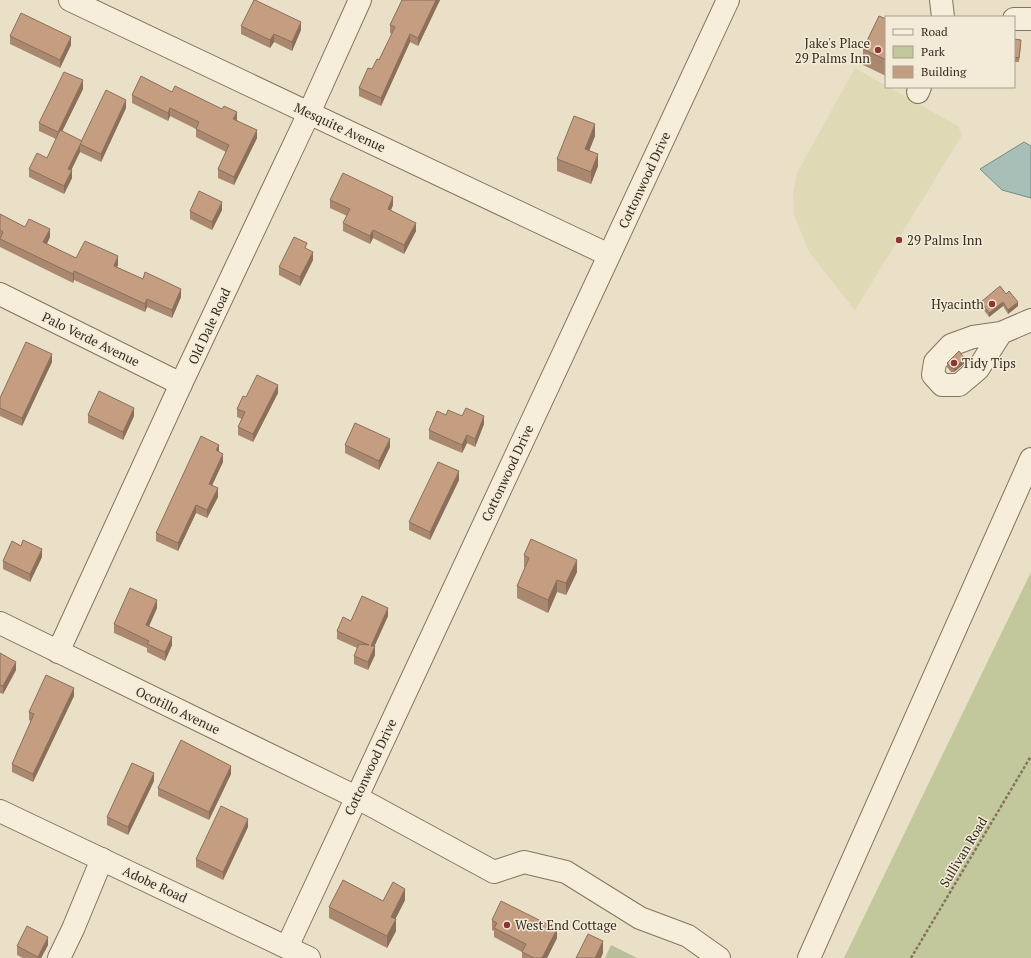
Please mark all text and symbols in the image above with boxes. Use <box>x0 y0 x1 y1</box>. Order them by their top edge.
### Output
legend <box>885 16 1015 88</box>
text: Road <box>921 24 948 39</box>
place label: Jake's Place 29 Palms Inn <box>795 34 870 67</box>
text: Park <box>921 44 946 59</box>
marker: Jake's Place 29 Palms Inn <box>873 45 883 55</box>
text: Building <box>921 64 967 79</box>
street label: Mesquite Avenue <box>291 98 389 156</box>
street label: Cottonwood Drive <box>614 129 674 231</box>
place label: 29 Palms Inn <box>907 231 983 249</box>
marker: 29 Palms Inn <box>894 235 904 245</box>
street label: Old Dale Road <box>183 285 235 367</box>
place label: Hyacinth <box>931 295 984 313</box>
marker: Hyacinth <box>987 299 997 309</box>
street label: Palo Verde Avenue <box>39 308 143 370</box>
place label: Tidy Tips <box>962 354 1016 372</box>
marker: Tidy Tips <box>949 358 959 368</box>
street label: Cottonwood Drive <box>477 422 537 524</box>
street label: Ocotillo Avenue <box>133 682 223 738</box>
street label: Cottonwood Drive <box>340 716 400 818</box>
street label: Sullivan Road <box>935 813 991 891</box>
street label: Adobe Road <box>120 861 190 907</box>
place label: West End Cottage <box>515 916 617 934</box>
marker: West End Cottage <box>502 920 512 930</box>

